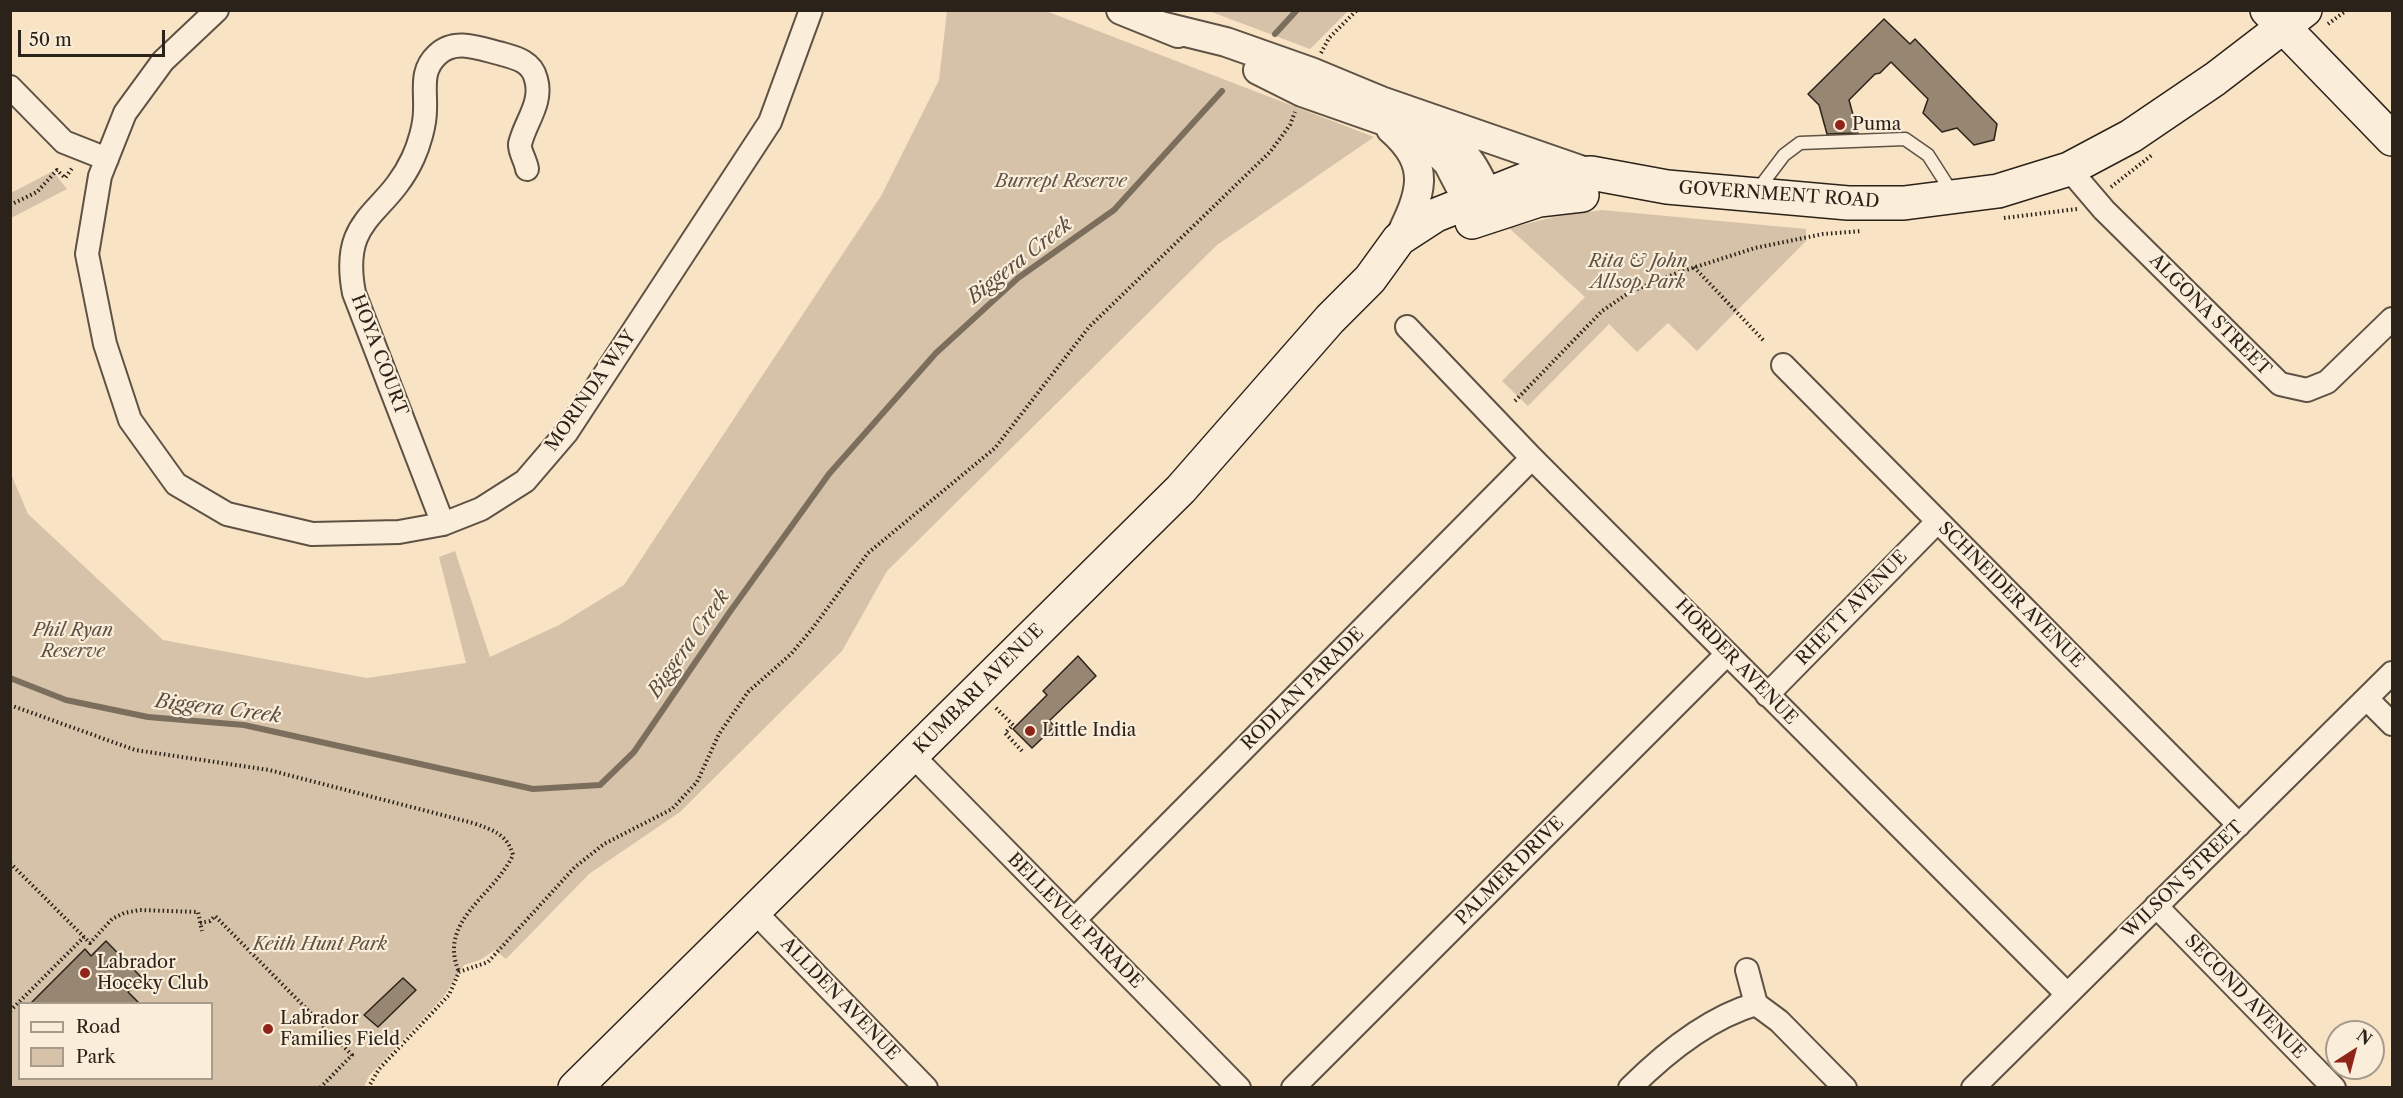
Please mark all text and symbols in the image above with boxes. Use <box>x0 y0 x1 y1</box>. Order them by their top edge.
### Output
scale bar <box>21 18 168 56</box>
text: 50 m <box>29 29 72 51</box>
place label: Puma <box>1852 114 1901 136</box>
marker: Puma <box>1833 118 1847 132</box>
park label: Burrept Reserve <box>995 171 1127 193</box>
street label: GOVERNMENT ROAD <box>1678 177 1880 213</box>
water label: Biggera Creek <box>963 213 1077 309</box>
street label: ALGONA STREET <box>2145 250 2275 380</box>
park label: Rita & John Allsop Park <box>1588 251 1688 294</box>
street label: HOYA COURT <box>346 291 412 419</box>
street label: MORINDA WAY <box>541 326 641 456</box>
street label: SCHNEIDER AVENUE <box>1934 518 2088 672</box>
street label: RHETT AVENUE <box>1792 546 1912 670</box>
water label: Biggera Creek <box>643 585 735 703</box>
street label: HORDER AVENUE <box>1670 595 1802 729</box>
park label: Phil Ryan Reserve <box>33 620 113 662</box>
street label: KUMBARI AVENUE <box>910 620 1048 758</box>
street label: RODLAN PARADE <box>1237 623 1369 755</box>
water label: Biggera Creek <box>154 689 282 729</box>
place label: Little India <box>1042 720 1136 742</box>
marker: Little India <box>1023 724 1037 738</box>
street label: PALMER DRIVE <box>1451 812 1569 930</box>
street label: WILSON STREET <box>2118 817 2248 943</box>
street label: BELLEVUE PARADE <box>1003 849 1147 993</box>
street label: SECOND AVENUE <box>2180 930 2310 1064</box>
street label: ALLDEN AVENUE <box>776 933 904 1065</box>
park label: Keith Hunt Park <box>253 934 387 956</box>
place label: Labrador Hoceky Club <box>97 952 209 994</box>
marker: Labrador Hoceky Club <box>78 966 92 980</box>
legend <box>18 1002 213 1080</box>
place label: Labrador Families Field <box>280 1008 400 1050</box>
text: Road <box>76 1016 121 1038</box>
north arrow <box>2325 1020 2385 1080</box>
marker: Labrador Families Field <box>261 1022 275 1036</box>
text: N <box>2353 1025 2376 1049</box>
text: Park <box>76 1046 115 1068</box>

